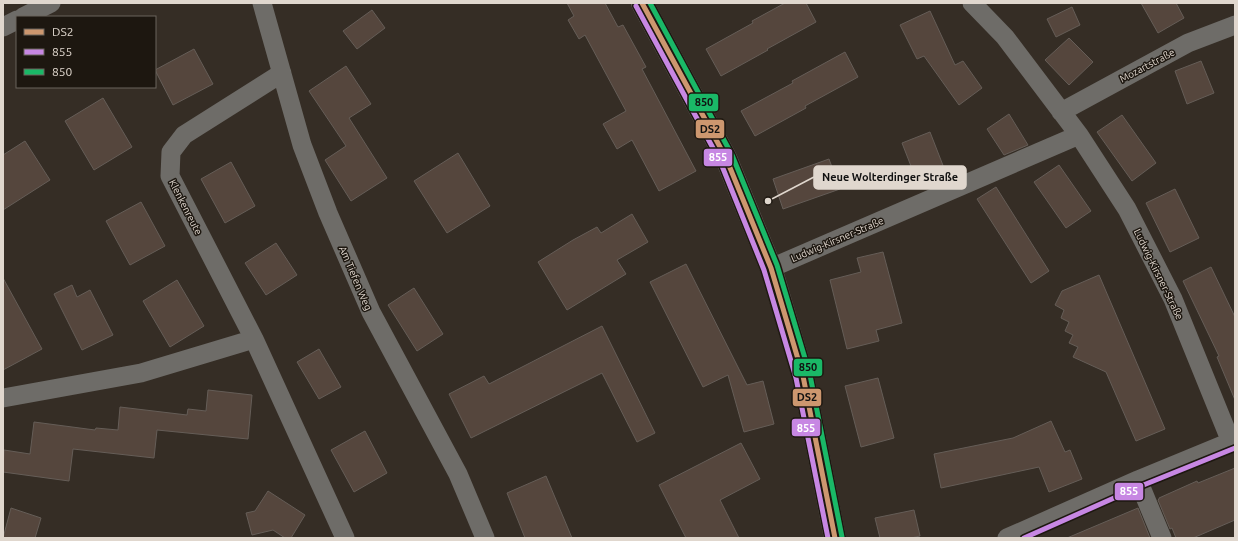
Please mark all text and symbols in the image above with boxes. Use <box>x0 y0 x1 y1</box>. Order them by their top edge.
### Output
legend <box>16 16 156 88</box>
text: DS2 <box>52 25 74 38</box>
text: 855 <box>52 45 72 58</box>
street label: Mozartstraße <box>1118 46 1177 85</box>
text: 850 <box>52 65 73 78</box>
line badge: 850 <box>688 93 719 112</box>
text: 850 <box>695 96 713 108</box>
line badge: DS2 <box>695 119 725 139</box>
text: DS2 <box>700 123 720 135</box>
line badge: 855 <box>703 148 733 167</box>
text: 855 <box>709 151 727 163</box>
callout: Neue Wolterdinger Straße <box>814 166 966 189</box>
text: Neue Wolterdinger Straße <box>822 171 958 183</box>
street label: Klenkenreute <box>167 178 204 237</box>
street label: Ludwig-Kirsner-Straße <box>789 215 885 264</box>
street label: Ludwig-Kirsner-Straße <box>1132 227 1185 321</box>
street label: Am Tiefen Weg <box>337 244 374 312</box>
line badge: 850 <box>793 358 823 377</box>
text: 850 <box>799 361 817 373</box>
line badge: DS2 <box>792 388 822 407</box>
text: DS2 <box>797 391 817 403</box>
line badge: 855 <box>791 418 821 437</box>
text: 855 <box>797 422 815 434</box>
line badge: 855 <box>1114 482 1144 501</box>
text: 855 <box>1120 485 1138 497</box>

